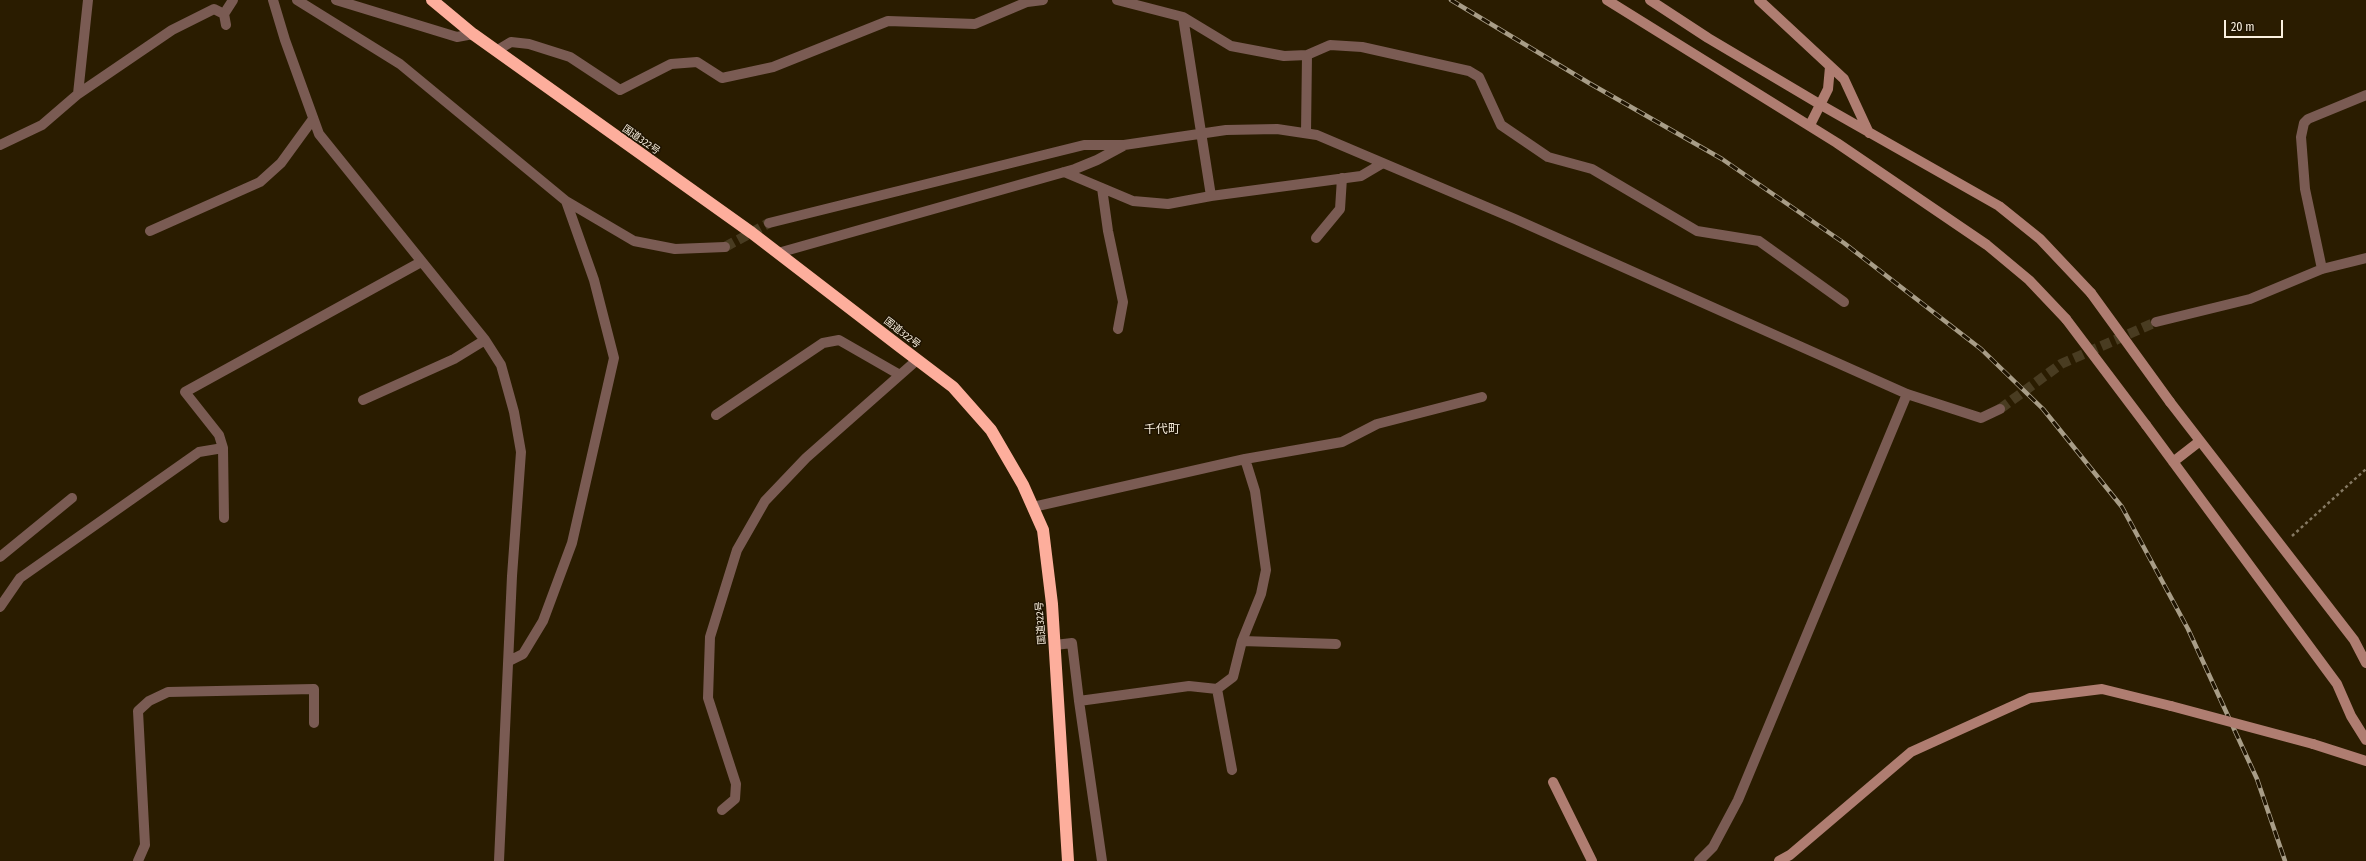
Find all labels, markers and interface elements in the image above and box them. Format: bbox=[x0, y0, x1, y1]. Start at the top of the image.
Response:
scale bar bbox=[2226, 12, 2285, 38]
text: 20 m bbox=[2231, 20, 2255, 34]
street label: 国道322号 bbox=[620, 123, 662, 157]
street label: 国道322号 bbox=[881, 315, 923, 351]
district label: 千代町 bbox=[1144, 423, 1180, 437]
street label: 国道322号 bbox=[1034, 601, 1048, 645]

